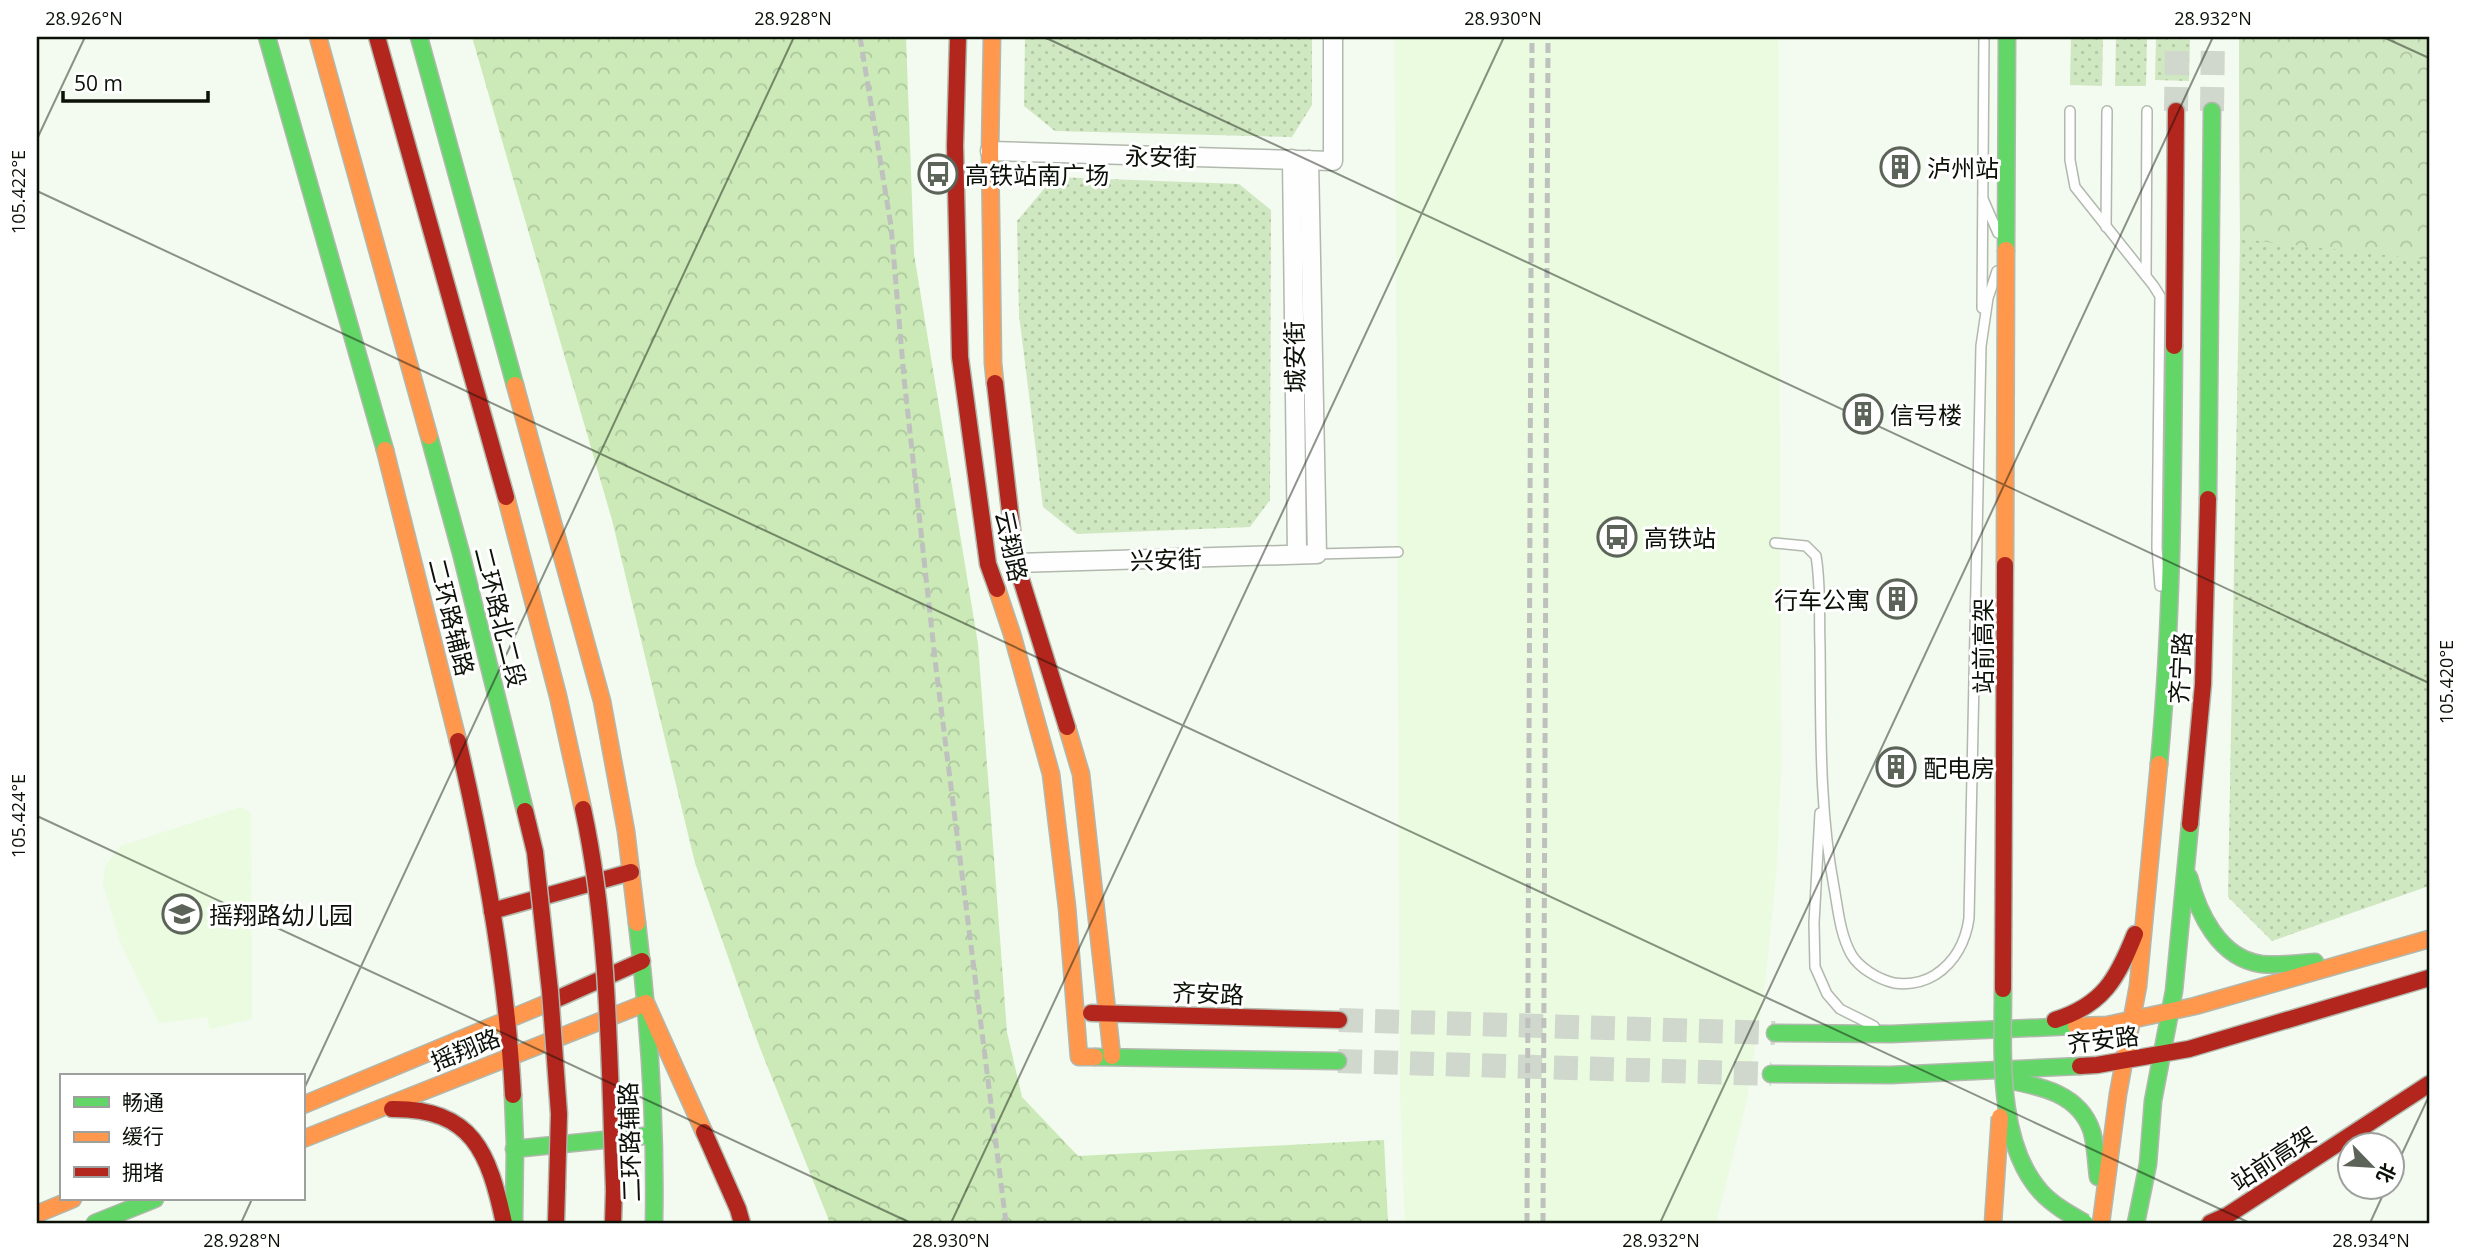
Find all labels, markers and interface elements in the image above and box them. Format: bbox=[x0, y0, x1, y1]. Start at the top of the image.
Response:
text: 28.926°N bbox=[45, 6, 123, 30]
text: 28.928°N bbox=[754, 6, 832, 30]
text: 28.930°N bbox=[1464, 6, 1542, 30]
text: 28.932°N bbox=[2174, 6, 2252, 30]
scale bar bbox=[63, 60, 208, 104]
text: 50 m bbox=[74, 69, 123, 97]
street label: 永安街 bbox=[1125, 139, 1197, 173]
building icon: 泸州站 bbox=[1879, 146, 1921, 188]
text: 105.422°E bbox=[6, 150, 30, 234]
place label: 泸州站 bbox=[1927, 151, 1999, 184]
bus stop icon: 高铁站南广场 bbox=[917, 153, 959, 195]
place label: 高铁站南广场 bbox=[965, 158, 1109, 191]
street label: 城安街 bbox=[1277, 321, 1311, 393]
building icon: 信号楼 bbox=[1842, 393, 1884, 435]
place label: 信号楼 bbox=[1890, 398, 1962, 431]
street label: 云翔路 bbox=[988, 507, 1036, 585]
bus stop icon: 高铁站 bbox=[1596, 516, 1638, 558]
place label: 高铁站 bbox=[1644, 521, 1716, 554]
street label: 兴安街 bbox=[1129, 541, 1203, 577]
street label: 二环路北二段 bbox=[468, 543, 534, 691]
street label: 二环路辅路 bbox=[421, 555, 483, 679]
building icon: 行车公寓 bbox=[1876, 578, 1918, 620]
place label: 行车公寓 bbox=[1774, 583, 1870, 616]
street label: 站前高架 bbox=[1966, 598, 1999, 694]
street label: 齐宁路 bbox=[2162, 631, 2198, 705]
text: 105.420°E bbox=[2434, 640, 2458, 724]
building icon: 配电房 bbox=[1875, 746, 1917, 788]
place label: 配电房 bbox=[1923, 751, 1995, 784]
text: 105.424°E bbox=[6, 774, 30, 858]
school or university icon: 摇翔路幼儿园 bbox=[161, 893, 203, 935]
place label: 摇翔路幼儿园 bbox=[209, 898, 353, 931]
street label: 齐安路 bbox=[1171, 975, 1245, 1011]
street label: 齐安路 bbox=[2065, 1018, 2141, 1060]
street label: 摇翔路 bbox=[425, 1020, 505, 1078]
legend bbox=[60, 1074, 304, 1200]
street label: 二环路辅路 bbox=[610, 1081, 648, 1203]
text: 畅通 bbox=[122, 1088, 164, 1116]
street label: 站前高架 bbox=[2224, 1118, 2322, 1198]
text: 缓行 bbox=[122, 1122, 164, 1150]
north arrow bbox=[2336, 1130, 2406, 1200]
text: 拥堵 bbox=[122, 1158, 164, 1186]
text: 北 bbox=[2371, 1159, 2402, 1187]
text: 28.928°N bbox=[203, 1228, 281, 1252]
text: 28.930°N bbox=[912, 1228, 990, 1252]
text: 28.932°N bbox=[1622, 1228, 1700, 1252]
text: 28.934°N bbox=[2332, 1228, 2410, 1252]

